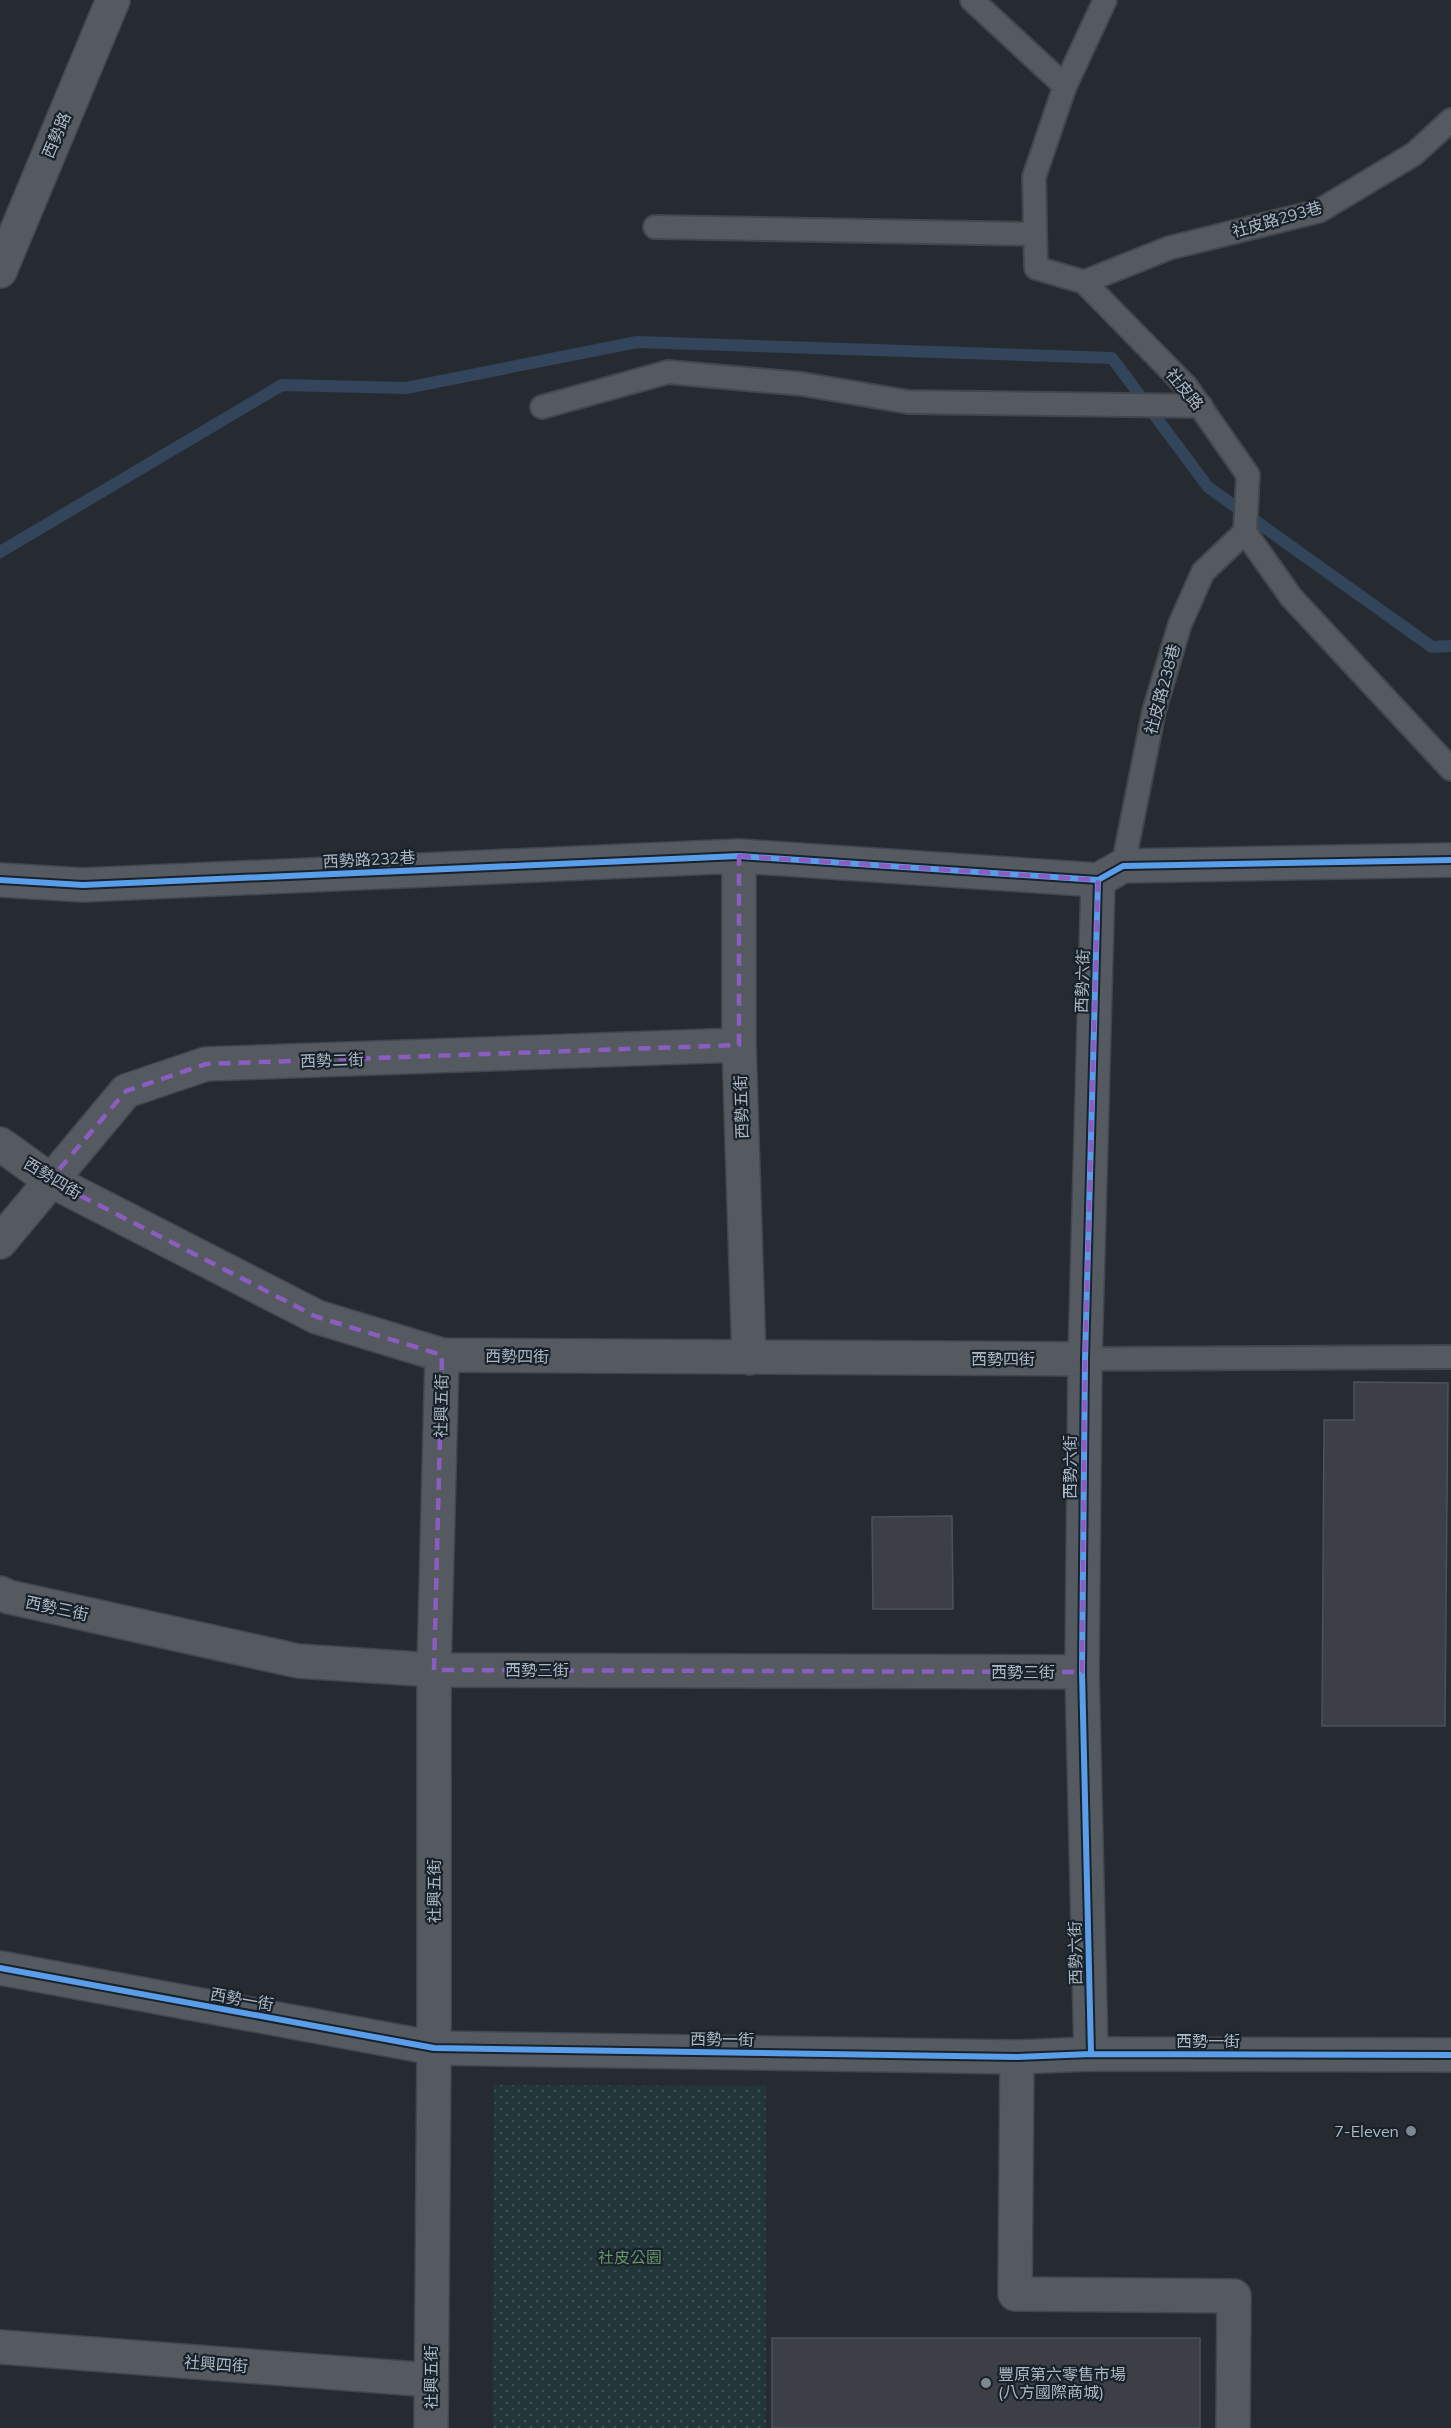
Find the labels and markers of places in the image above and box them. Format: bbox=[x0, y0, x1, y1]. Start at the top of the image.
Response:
place label: 7-Eleven bbox=[1334, 2121, 1399, 2141]
marker: 7-Eleven bbox=[1404, 2124, 1418, 2138]
place label: 豐原第六零售市場 (八方國際商城) bbox=[998, 2364, 1126, 2402]
marker: 豐原第六零售市場 (八方國際商城) bbox=[979, 2376, 993, 2390]

